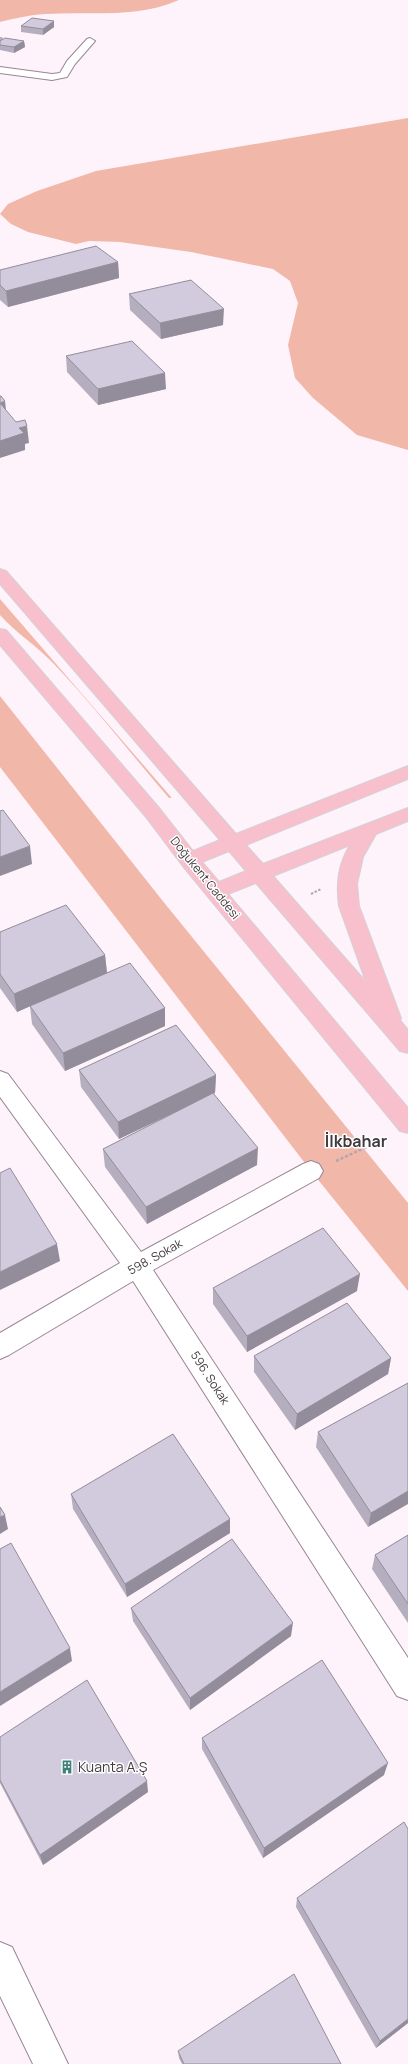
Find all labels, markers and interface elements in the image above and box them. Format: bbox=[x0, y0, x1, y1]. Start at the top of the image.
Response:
street label: Doğukent Caddesi bbox=[167, 833, 244, 923]
district label: İlkbahar bbox=[325, 1130, 387, 1152]
street label: 598. Sokak bbox=[124, 1234, 186, 1279]
street label: 596. Sokak bbox=[187, 1348, 235, 1409]
place label: Kuanta A.Ş bbox=[78, 1757, 148, 1776]
building icon: Kuanta A.Ş bbox=[59, 1759, 75, 1775]

